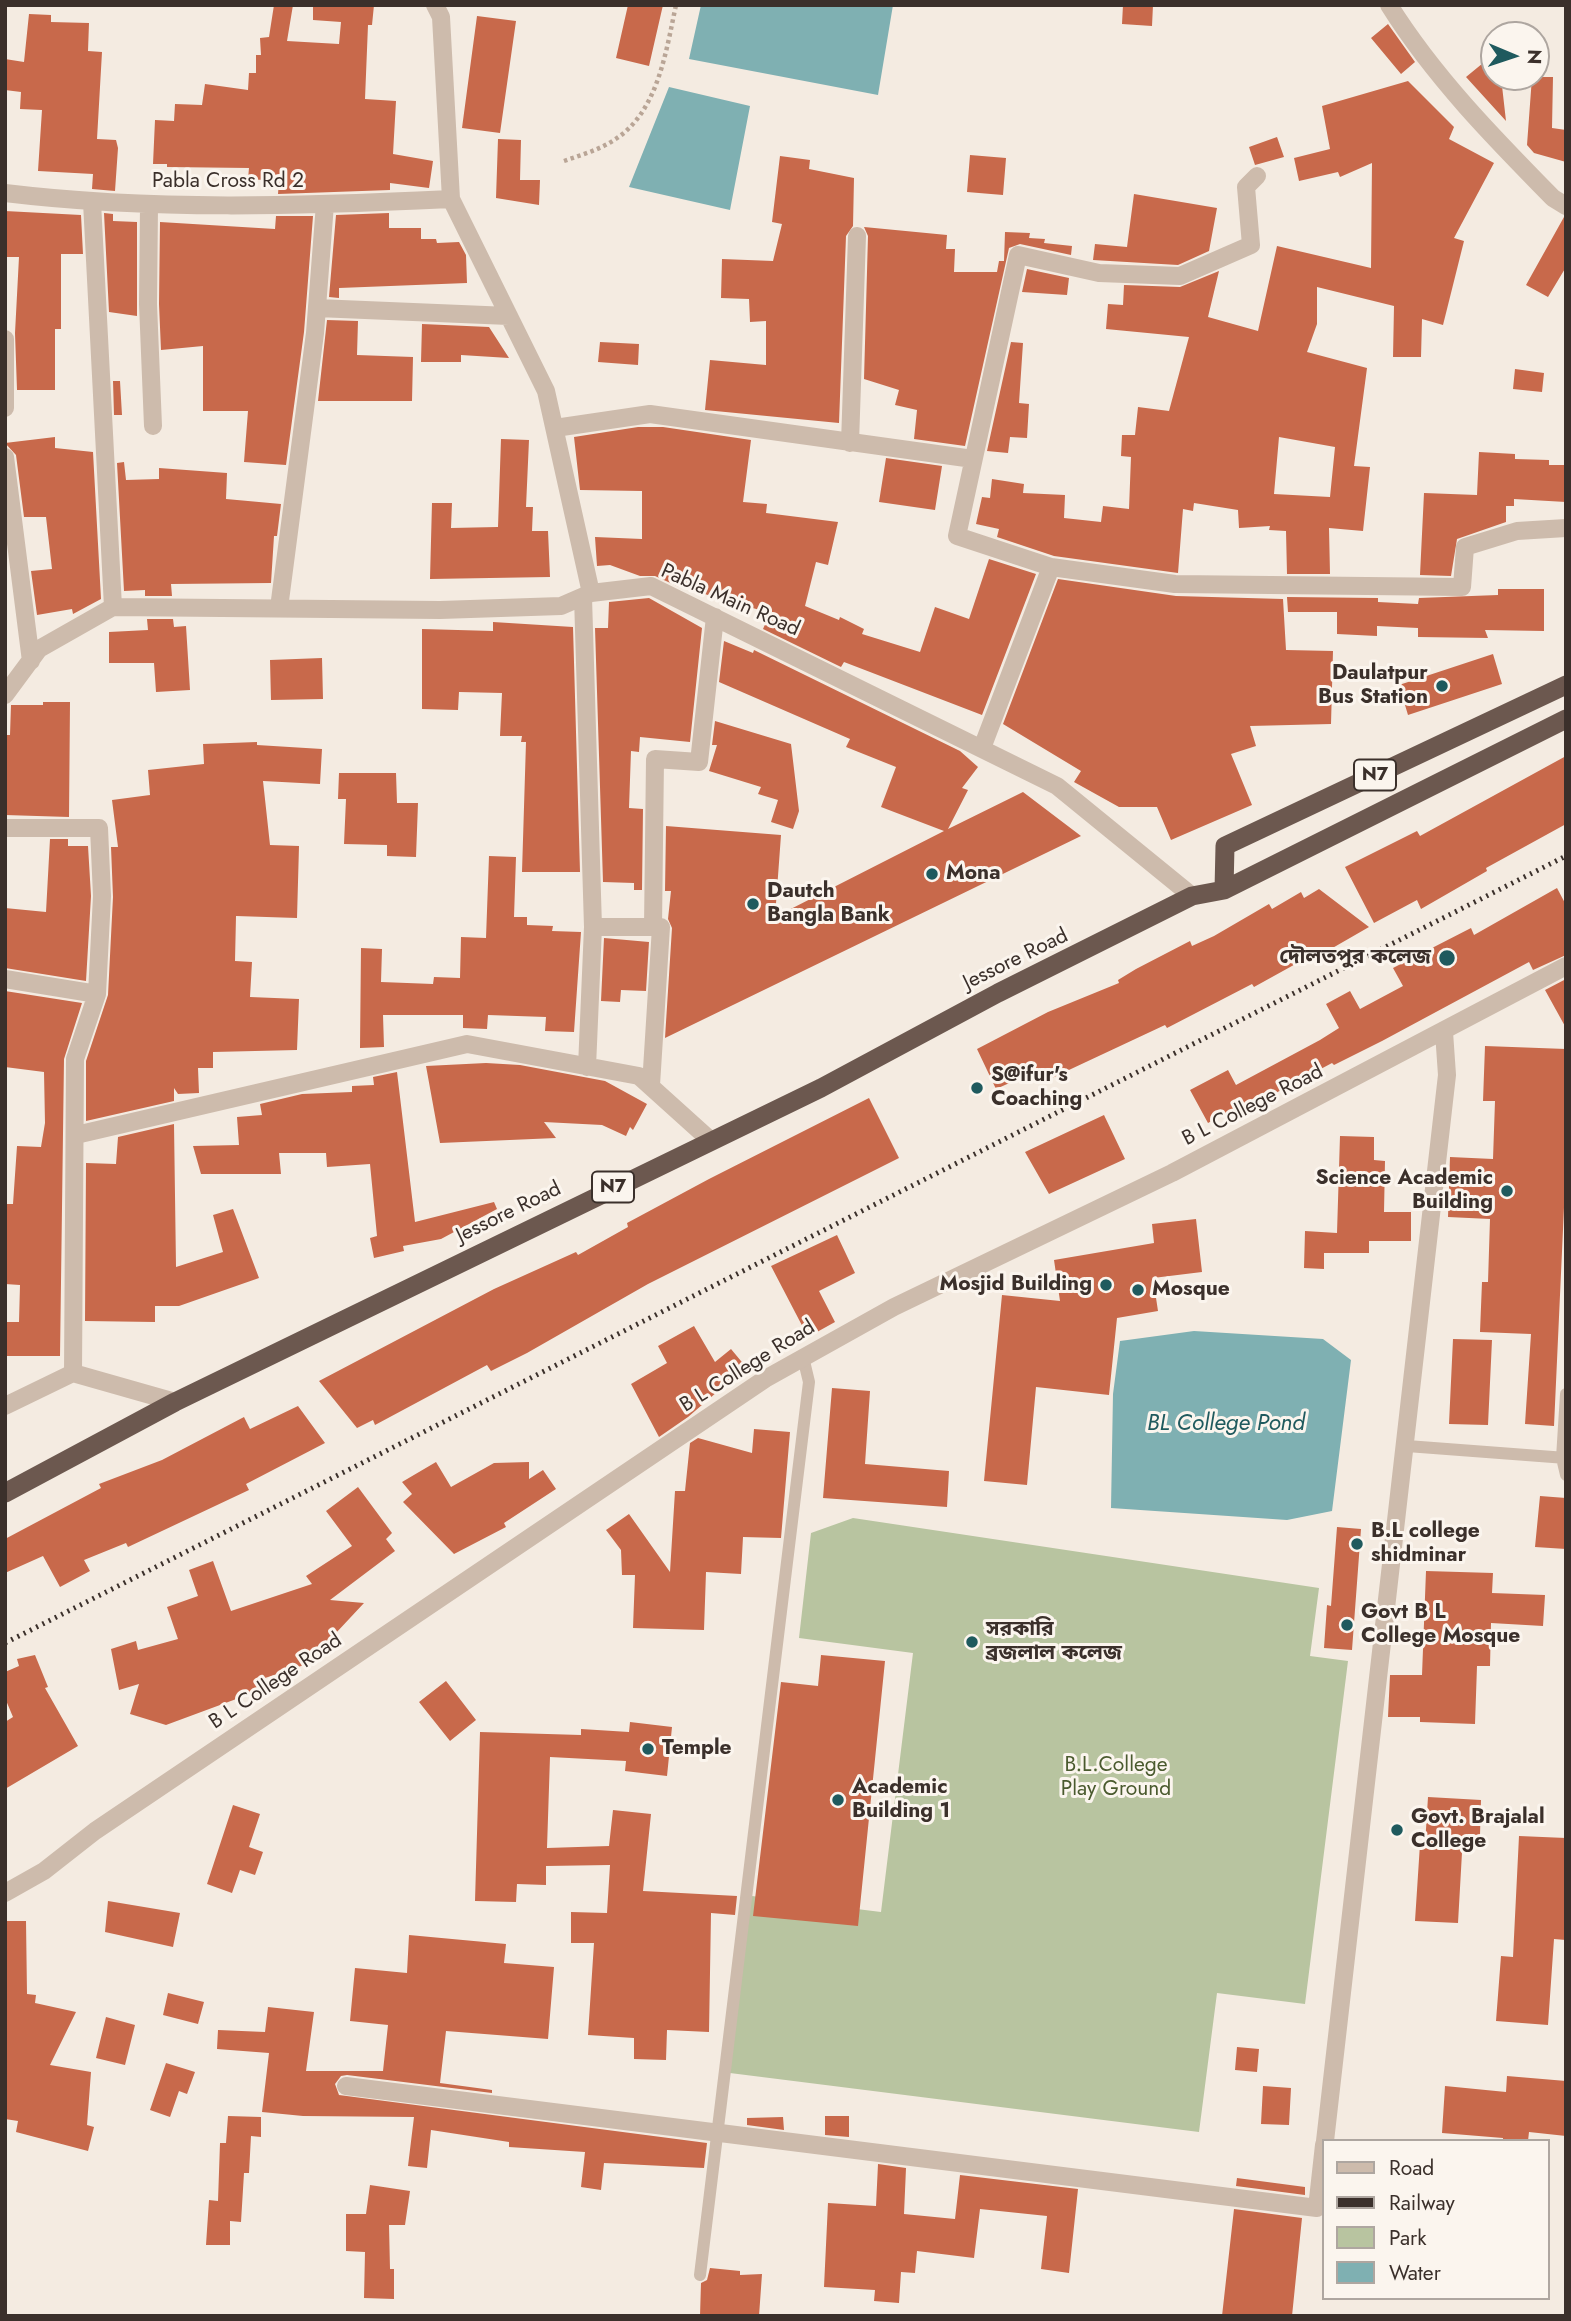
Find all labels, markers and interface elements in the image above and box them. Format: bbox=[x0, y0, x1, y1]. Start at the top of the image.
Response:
north arrow bbox=[1480, 21, 1550, 91]
text: N bbox=[1521, 49, 1548, 65]
street label: Pabla Cross Rd 2 bbox=[152, 169, 304, 195]
street label: Pabla Main Road bbox=[657, 559, 803, 643]
place label: Daulatpur Bus Station bbox=[1318, 661, 1428, 711]
marker: Daulatpur Bus Station bbox=[1434, 678, 1450, 694]
road number: N7 bbox=[1354, 760, 1396, 790]
place label: Mona bbox=[946, 861, 1000, 887]
marker: Mona bbox=[924, 866, 940, 882]
place label: Dautch Bangla Bank bbox=[767, 879, 890, 929]
marker: Dautch Bangla Bank bbox=[745, 896, 761, 912]
street label: Jessore Road bbox=[959, 924, 1073, 996]
place label: দৌলতপুর কলেজ bbox=[1279, 945, 1431, 971]
marker: দৌলতপুর কলেজ bbox=[1437, 948, 1457, 968]
street label: B L College Road bbox=[1178, 1060, 1328, 1152]
place label: S@ifur's Coaching bbox=[991, 1063, 1082, 1113]
marker: S@ifur's Coaching bbox=[969, 1080, 985, 1096]
place label: Science Academic Building bbox=[1315, 1166, 1493, 1216]
road number: N7 bbox=[592, 1172, 634, 1203]
street label: Jessore Road bbox=[452, 1177, 566, 1249]
marker: Science Academic Building bbox=[1499, 1183, 1515, 1199]
place label: Mosjid Building bbox=[939, 1272, 1092, 1298]
marker: Mosjid Building bbox=[1098, 1277, 1114, 1293]
place label: Mosque bbox=[1152, 1277, 1230, 1303]
marker: Mosque bbox=[1130, 1282, 1146, 1298]
street label: B L College Road bbox=[676, 1315, 820, 1419]
water label: BL College Pond bbox=[1147, 1410, 1305, 1438]
place label: B.L college shidminar bbox=[1371, 1519, 1480, 1569]
marker: B.L college shidminar bbox=[1349, 1536, 1365, 1552]
place label: Govt B L College Mosque bbox=[1361, 1600, 1520, 1650]
place label: সরকারি ব্রজলাল কলেজ bbox=[986, 1617, 1122, 1667]
marker: Govt B L College Mosque bbox=[1339, 1617, 1355, 1633]
street label: B L College Road bbox=[205, 1628, 347, 1736]
marker: সরকারি ব্রজলাল কলেজ bbox=[964, 1634, 980, 1650]
place label: Temple bbox=[662, 1736, 732, 1762]
marker: Temple bbox=[640, 1741, 656, 1757]
park label: B.L.College Play Ground bbox=[1061, 1753, 1171, 1803]
place label: Academic Building 1 bbox=[852, 1775, 950, 1825]
marker: Academic Building 1 bbox=[830, 1792, 846, 1808]
place label: Govt. Brajalal College bbox=[1411, 1805, 1545, 1855]
marker: Govt. Brajalal College bbox=[1389, 1822, 1405, 1838]
legend bbox=[1322, 2139, 1550, 2300]
text: Road bbox=[1389, 2153, 1434, 2183]
text: Railway bbox=[1389, 2188, 1455, 2218]
text: Park bbox=[1389, 2223, 1426, 2253]
text: Water bbox=[1389, 2258, 1441, 2288]

